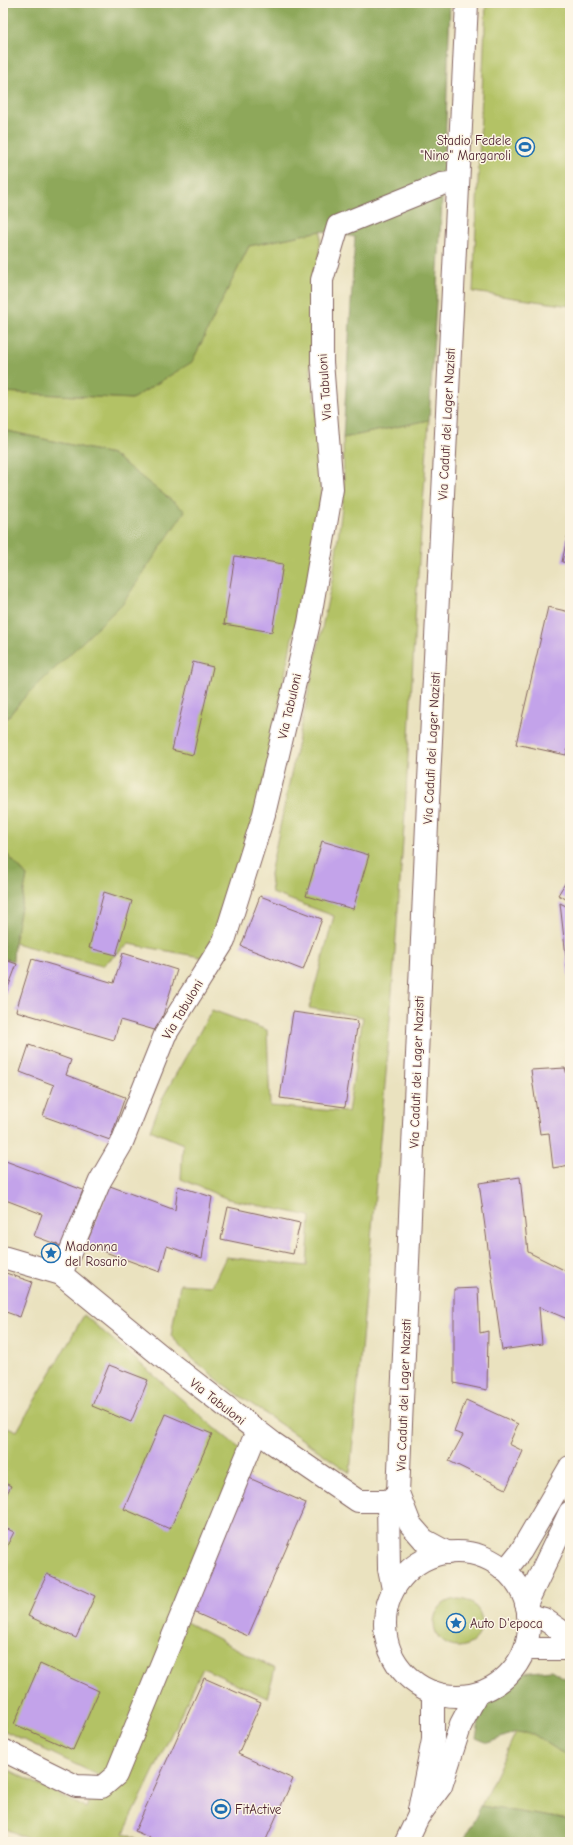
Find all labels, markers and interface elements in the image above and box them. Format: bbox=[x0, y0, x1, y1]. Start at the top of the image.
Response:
place label: Stadio Fedele "Nino" Margaroli bbox=[420, 133, 511, 163]
sports icon: Stadio Fedele "Nino" Margaroli bbox=[514, 136, 536, 158]
street label: Via Caduti dei Lager Nazisti bbox=[435, 347, 458, 501]
street label: Via Tabuloni bbox=[315, 353, 334, 421]
street label: Via Caduti dei Lager Nazisti bbox=[420, 671, 443, 825]
street label: Via Tabuloni bbox=[275, 672, 304, 740]
street label: Via Tabuloni bbox=[159, 977, 206, 1042]
street label: Via Caduti dei Lager Nazisti bbox=[406, 995, 427, 1149]
place label: Madonna del Rosario bbox=[65, 1239, 127, 1269]
place icon: Madonna del Rosario bbox=[40, 1242, 62, 1264]
street label: Via Caduti dei Lager Nazisti bbox=[393, 1318, 414, 1472]
street label: Via Tabuloni bbox=[187, 1375, 249, 1428]
place icon: Auto D'epoca bbox=[445, 1612, 467, 1634]
place label: Auto D'epoca bbox=[470, 1616, 543, 1631]
sports icon: FitActive bbox=[210, 1798, 232, 1820]
place label: FitActive bbox=[235, 1802, 282, 1817]

